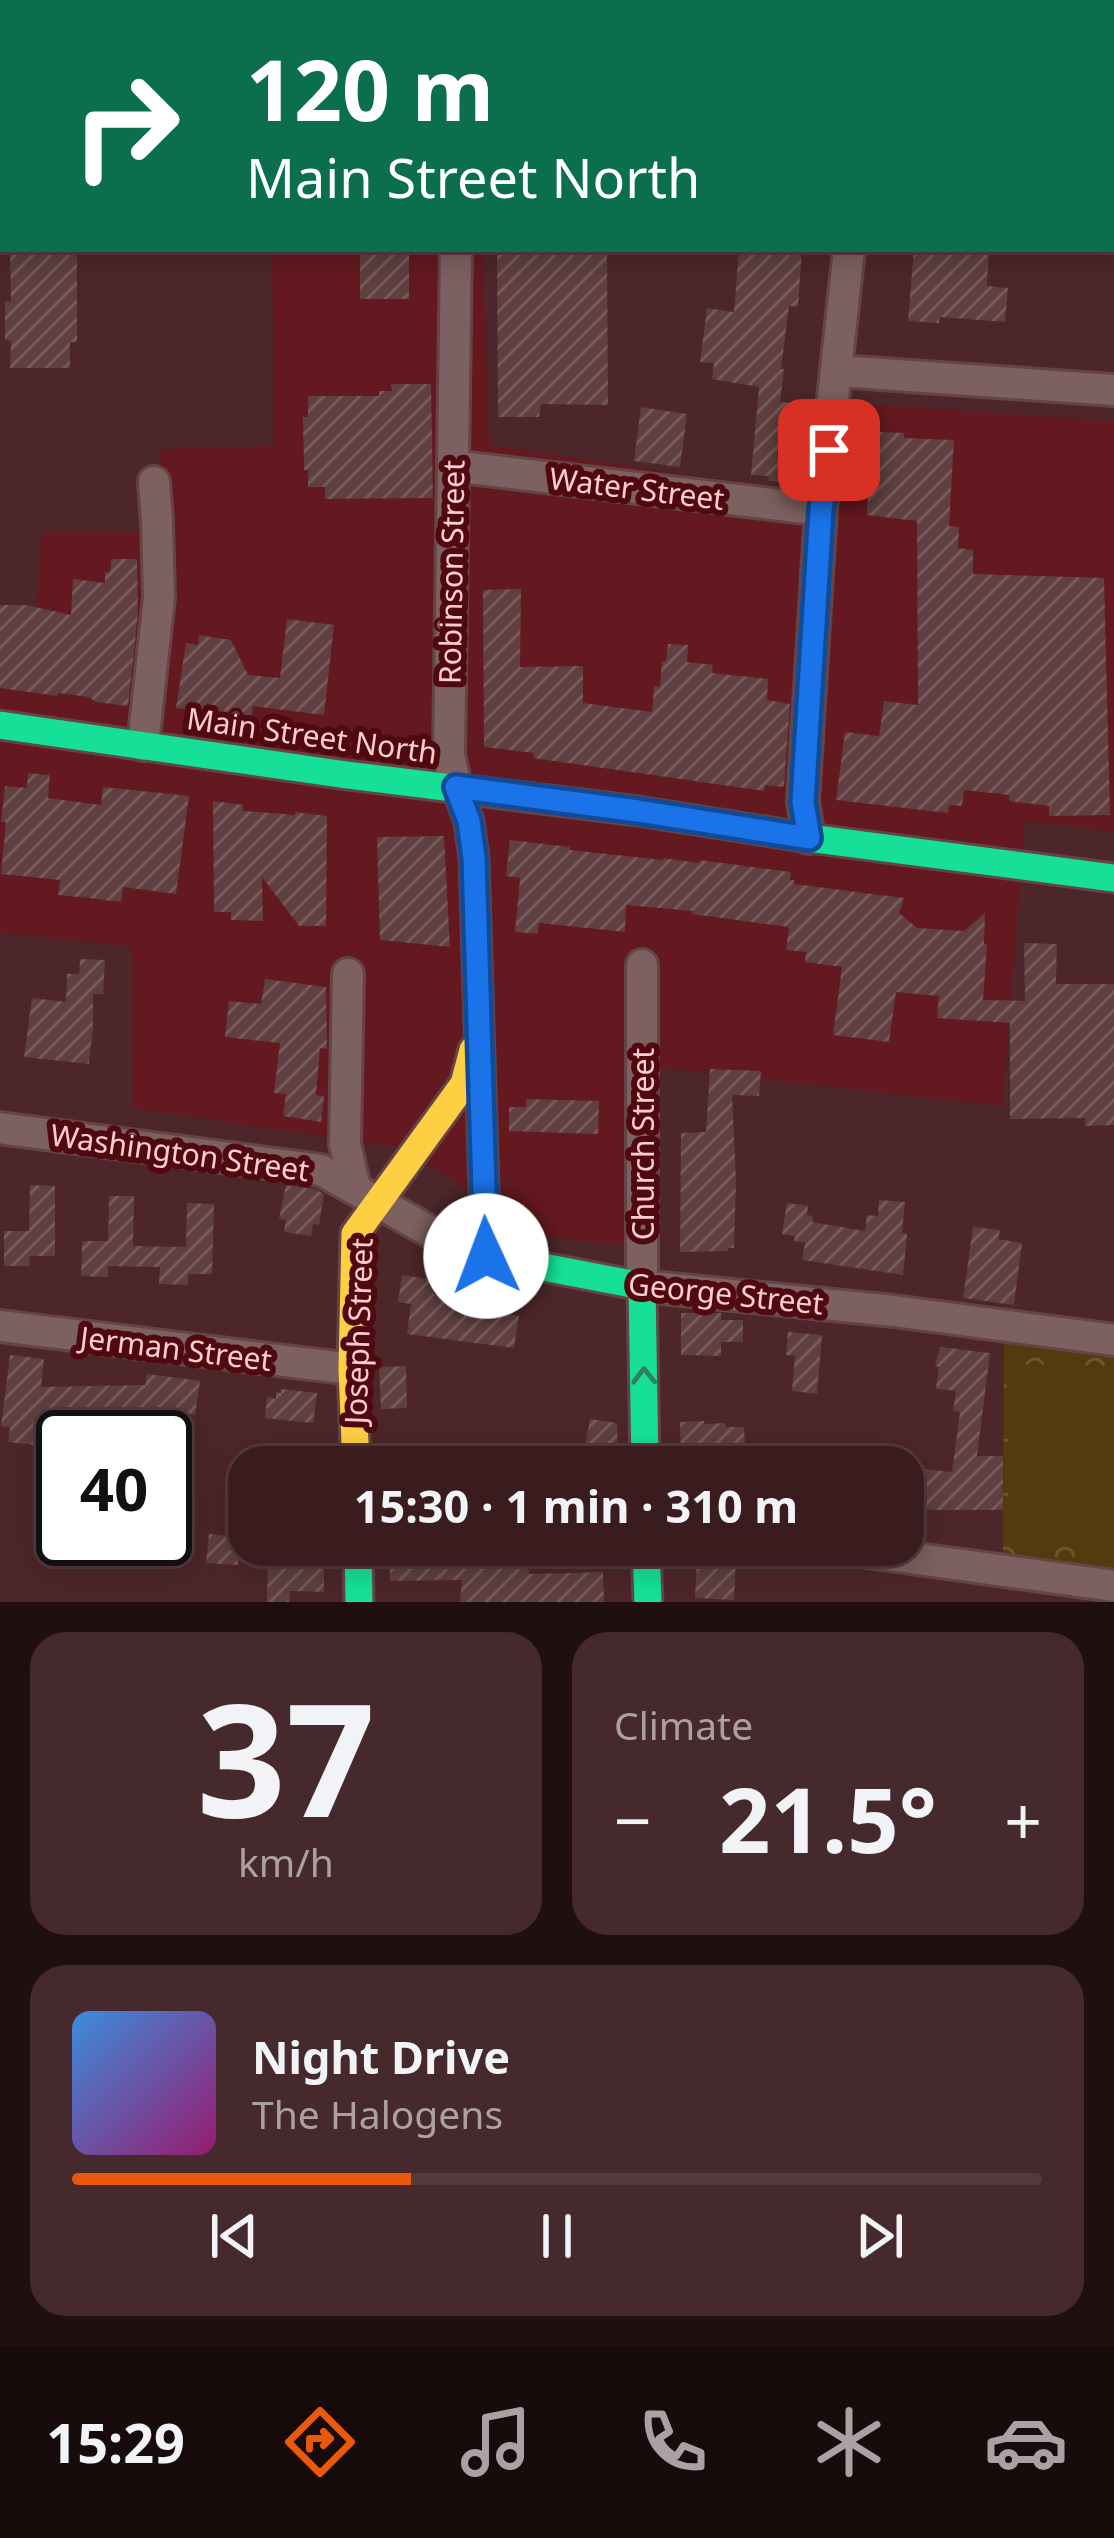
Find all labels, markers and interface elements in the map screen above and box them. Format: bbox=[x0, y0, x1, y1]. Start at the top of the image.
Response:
text: 120 m bbox=[246, 31, 494, 146]
icon: right bbox=[48, 48, 204, 204]
text: Main Street North bbox=[246, 140, 700, 214]
pin bbox=[778, 399, 880, 501]
icon: arrive bbox=[796, 417, 862, 483]
street label: Water Street bbox=[547, 457, 727, 519]
street label: Robinson Street bbox=[429, 459, 473, 684]
street label: Main Street North bbox=[184, 697, 440, 773]
street label: Church Street bbox=[622, 1048, 663, 1240]
street label: Washington Street bbox=[48, 1114, 312, 1190]
position arrow bbox=[423, 1193, 549, 1319]
street label: Joseph Street bbox=[334, 1237, 382, 1428]
street label: George Street bbox=[626, 1262, 826, 1324]
street label: Jerman Street bbox=[75, 1316, 274, 1380]
one-way arrow bbox=[631, 1366, 657, 1385]
speed limit sign: 40 bbox=[36, 1410, 192, 1566]
text: 15:30 · 1 min · 310 m bbox=[354, 1475, 798, 1536]
text: 37 bbox=[197, 1650, 375, 1863]
text: Climate bbox=[614, 1698, 753, 1751]
text: 21.5° bbox=[719, 1757, 937, 1879]
text: − bbox=[614, 1774, 652, 1864]
text: + bbox=[1004, 1774, 1042, 1864]
text: km/h bbox=[238, 1835, 334, 1888]
text: Night Drive bbox=[252, 2026, 510, 2087]
text: The Halogens bbox=[252, 2087, 503, 2140]
icon: previous bbox=[201, 2203, 267, 2269]
icon: pause bbox=[524, 2203, 590, 2269]
icon: next bbox=[847, 2203, 913, 2269]
icon: directions bbox=[278, 2400, 362, 2484]
icon: music bbox=[454, 2400, 538, 2484]
icon: phone bbox=[631, 2400, 715, 2484]
icon: climate bbox=[807, 2400, 891, 2484]
icon: car bbox=[984, 2400, 1068, 2484]
text: 15:29 bbox=[46, 2405, 185, 2479]

